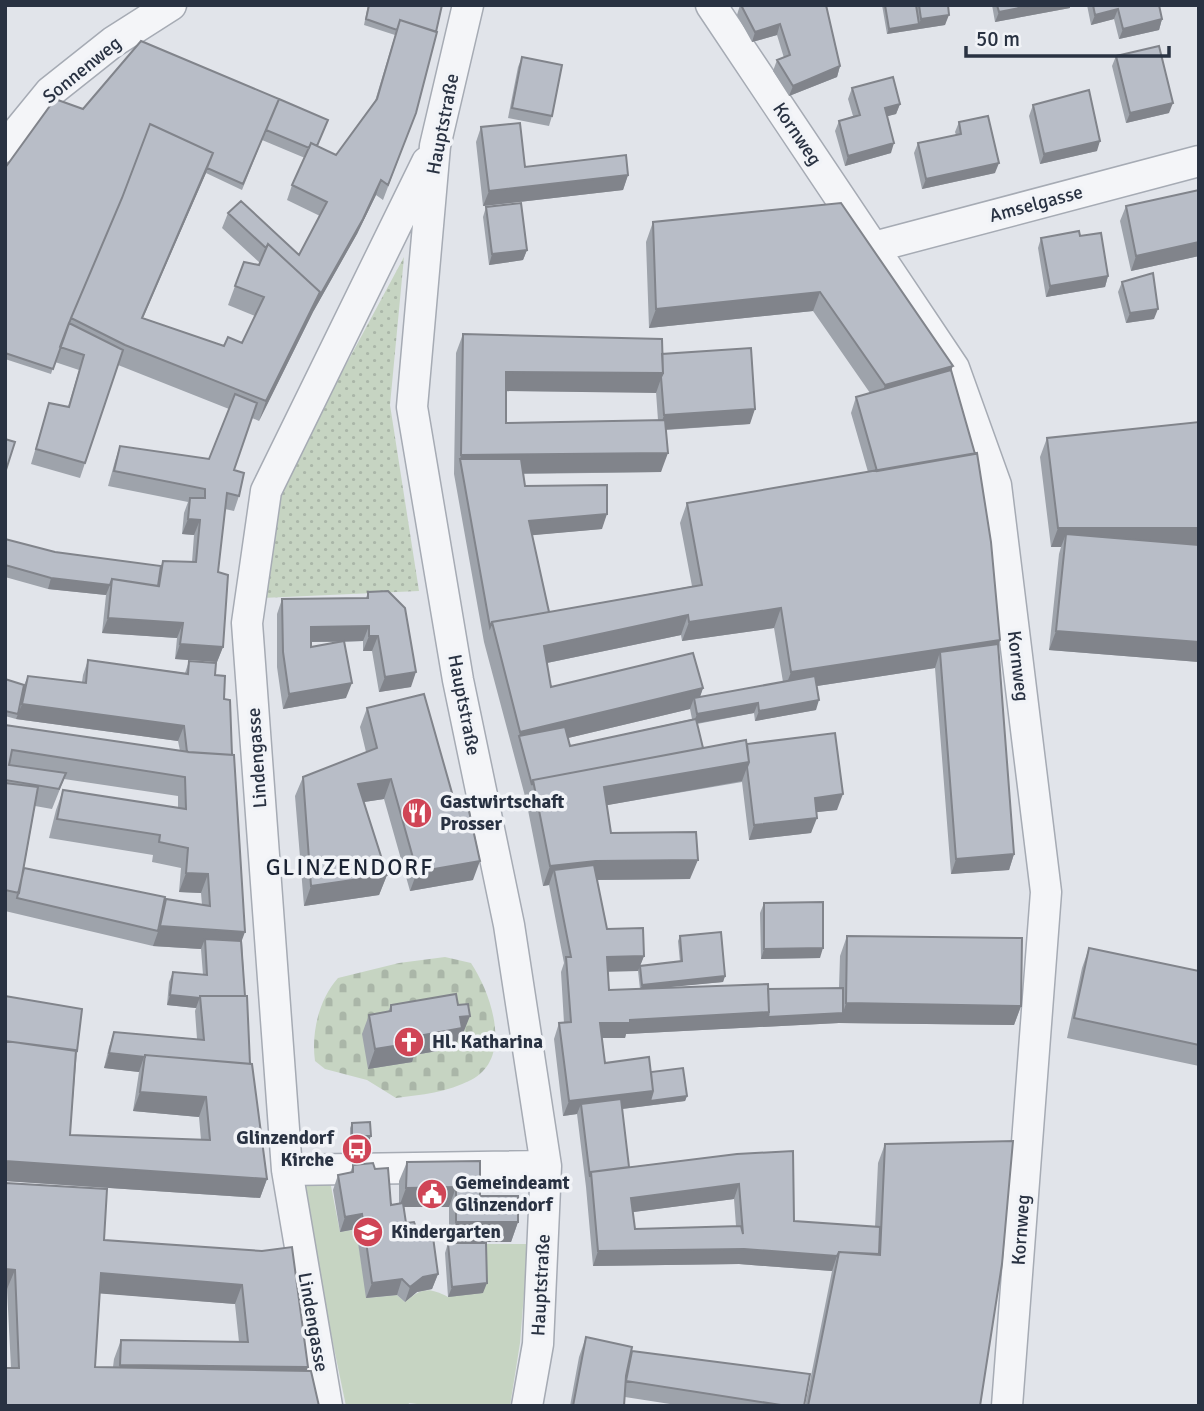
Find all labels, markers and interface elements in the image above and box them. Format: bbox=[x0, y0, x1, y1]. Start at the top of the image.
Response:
scale bar bbox=[966, 14, 1169, 58]
text: 50 m bbox=[976, 26, 1020, 52]
street label: Sonnenweg bbox=[38, 31, 126, 109]
street label: Hauptstraße bbox=[421, 71, 465, 177]
street label: Kornweg bbox=[767, 98, 827, 170]
street label: Amselgasse bbox=[987, 180, 1085, 228]
street label: Kornweg bbox=[1002, 629, 1034, 703]
street label: Hauptstraße bbox=[442, 652, 486, 758]
street label: Lindengasse bbox=[242, 707, 272, 809]
place label: Gastwirtschaft Prosser bbox=[440, 790, 564, 836]
restaurant icon: Gastwirtschaft Prosser bbox=[400, 796, 434, 830]
district label: GLINZENDORF bbox=[266, 853, 434, 882]
church icon: Hl. Katharina bbox=[392, 1025, 426, 1059]
place label: Hl. Katharina bbox=[432, 1030, 543, 1054]
place label: Glinzendorf Kirche bbox=[236, 1126, 335, 1172]
bus stop icon: Glinzendorf Kirche bbox=[340, 1132, 374, 1166]
place label: Gemeindeamt Glinzendorf bbox=[455, 1171, 570, 1217]
public building icon: Gemeindeamt Glinzendorf bbox=[415, 1177, 449, 1211]
street label: Kornweg bbox=[1007, 1194, 1035, 1266]
school or university icon: Kindergarten bbox=[351, 1215, 385, 1249]
place label: Kindergarten bbox=[391, 1220, 501, 1244]
street label: Hauptstraße bbox=[526, 1233, 556, 1337]
street label: Lindengasse bbox=[292, 1270, 334, 1374]

